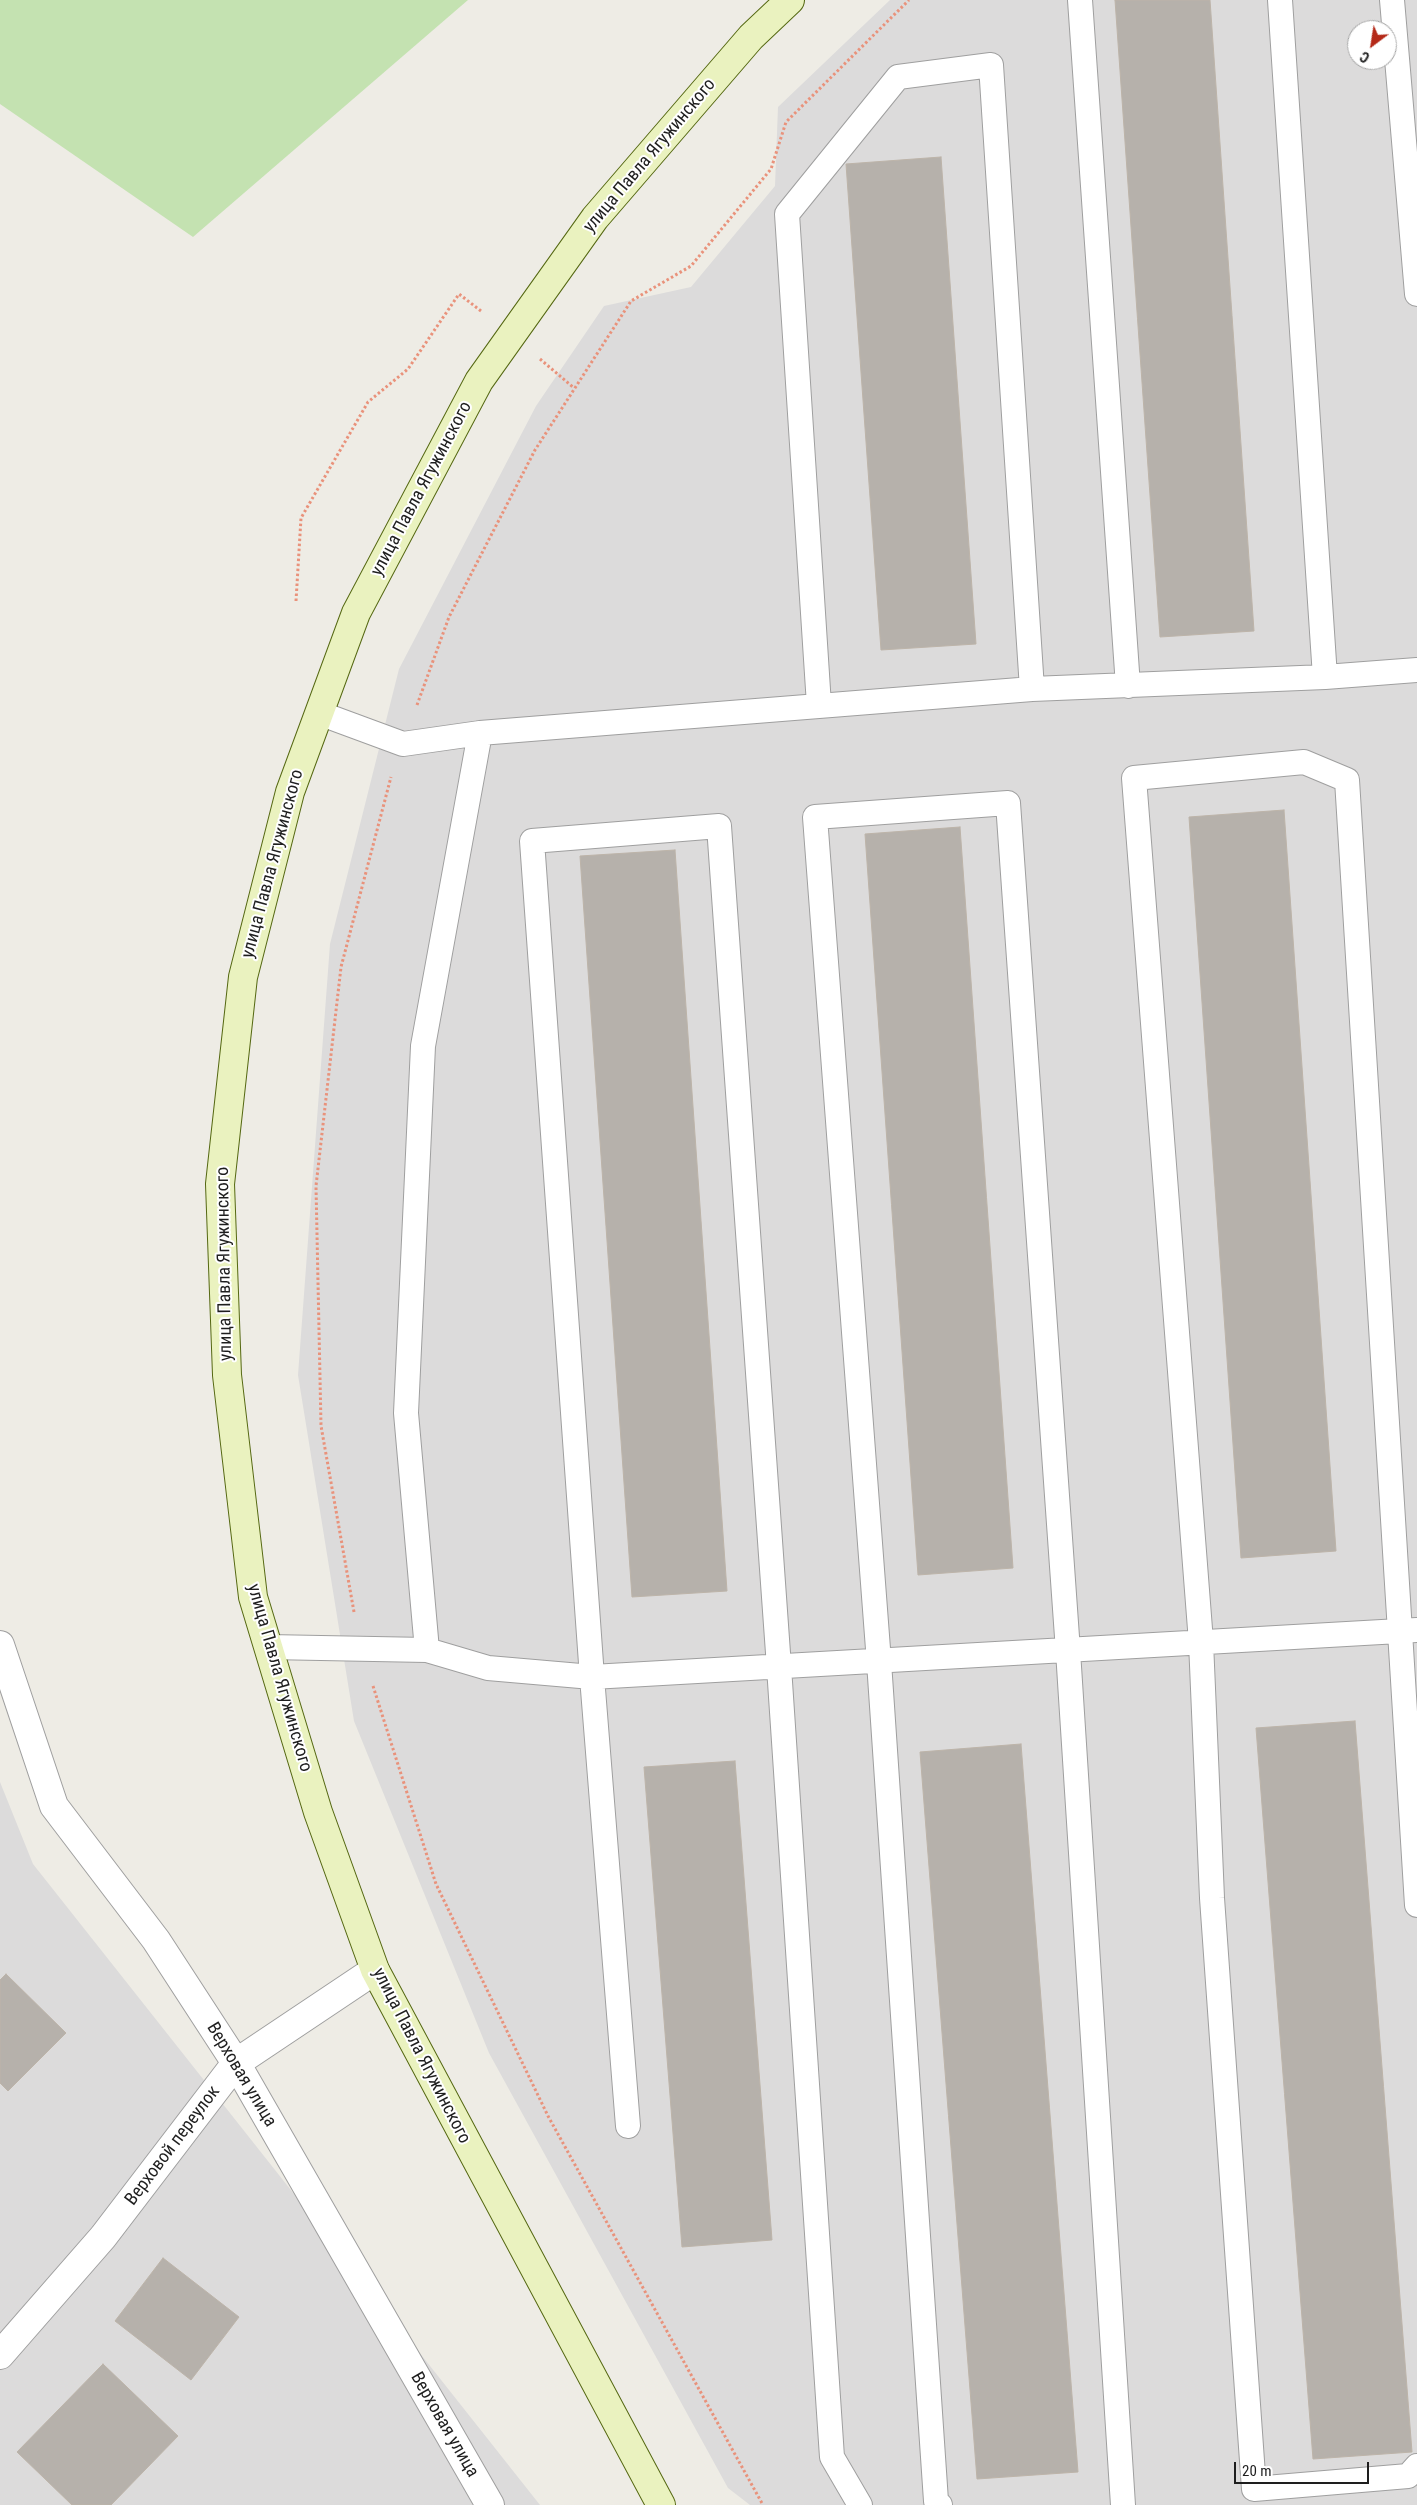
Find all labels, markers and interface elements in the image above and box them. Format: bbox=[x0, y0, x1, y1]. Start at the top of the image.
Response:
north arrow bbox=[1347, 20, 1397, 70]
text: С bbox=[1357, 48, 1372, 66]
street label: улица Павла Ягужинского bbox=[579, 75, 721, 237]
street label: улица Павла Ягужинского bbox=[367, 398, 477, 580]
street label: улица Павла Ягужинского bbox=[237, 767, 309, 961]
street label: улица Павла Ягужинского bbox=[213, 1167, 237, 1361]
street label: улица Павла Ягужинского bbox=[242, 1582, 316, 1774]
street label: улица Павла Ягужинского bbox=[367, 1964, 475, 2148]
street label: Верховая улица bbox=[201, 2019, 281, 2131]
street label: Верховой переулок bbox=[121, 2082, 225, 2210]
street label: Верховая улица bbox=[405, 2369, 483, 2481]
scale bar bbox=[1237, 2452, 1372, 2484]
text: 20 m bbox=[1242, 2462, 1272, 2480]

